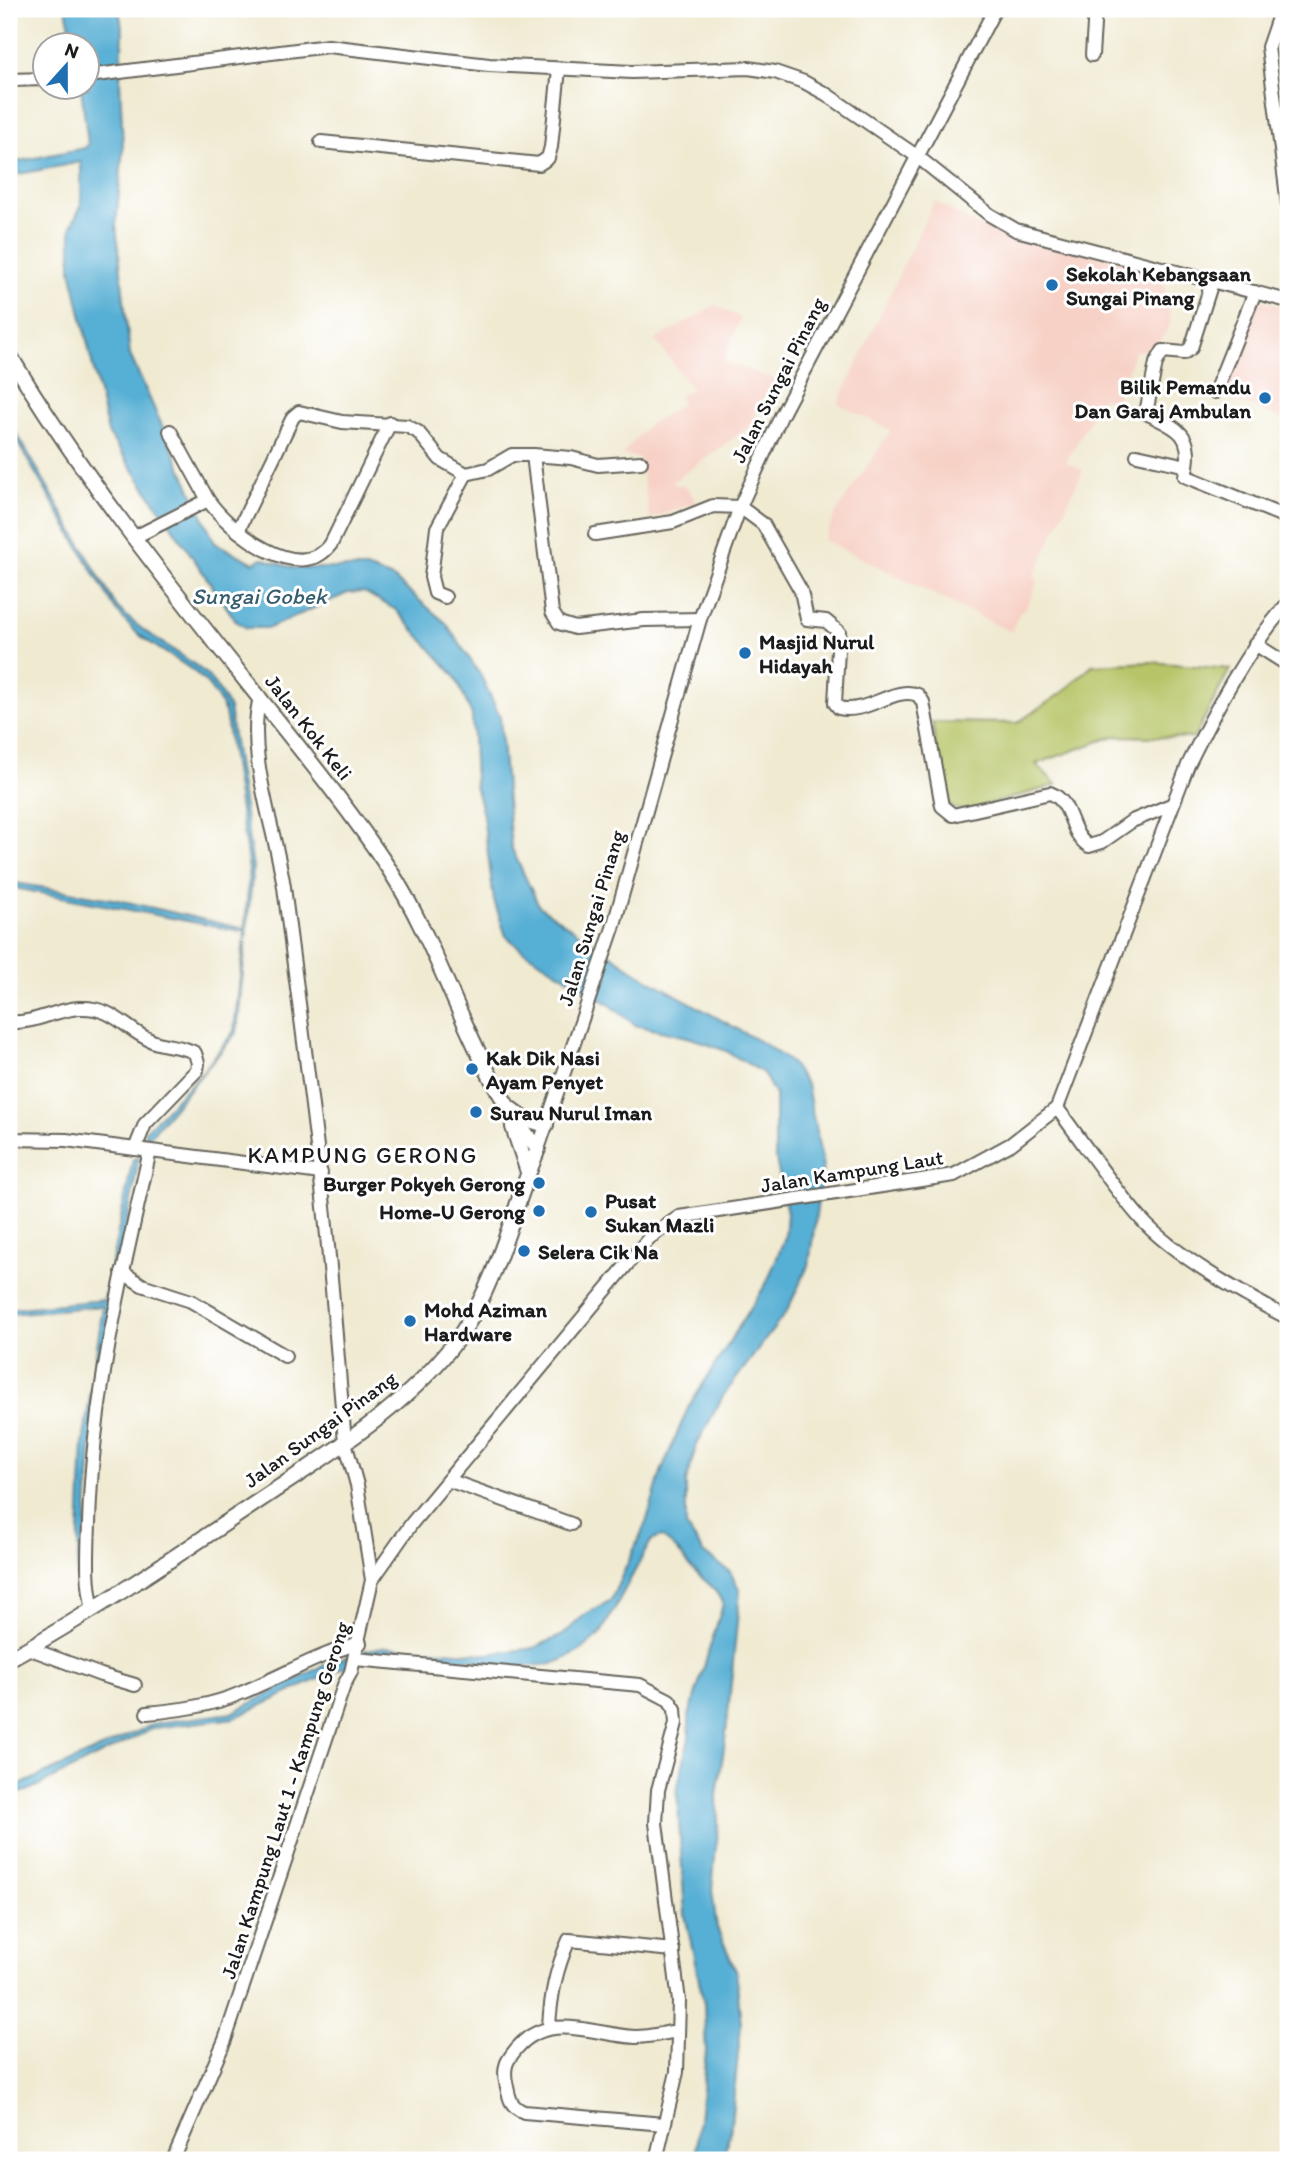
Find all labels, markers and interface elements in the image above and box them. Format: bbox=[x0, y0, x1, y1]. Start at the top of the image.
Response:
north arrow bbox=[32, 32, 102, 102]
text: N bbox=[62, 38, 82, 64]
place label: Sekolah Kebangsaan Sungai Pinang bbox=[1066, 261, 1252, 311]
marker: Sekolah Kebangsaan Sungai Pinang bbox=[1044, 277, 1060, 293]
street label: Jalan Sungai Pinang bbox=[725, 293, 831, 467]
place label: Bilik Pemandu Dan Garaj Ambulan bbox=[1074, 374, 1252, 424]
marker: Bilik Pemandu Dan Garaj Ambulan bbox=[1257, 390, 1273, 406]
water label: Sungai Gobek bbox=[191, 582, 328, 610]
place label: Masjid Nurul Hidayah bbox=[759, 629, 875, 679]
marker: Masjid Nurul Hidayah bbox=[737, 645, 753, 661]
street label: Jalan Kok Keli bbox=[260, 669, 358, 785]
street label: Jalan Sungai Pinang bbox=[552, 827, 630, 1009]
place label: Kak Dik Nasi Ayam Penyet bbox=[485, 1045, 603, 1095]
marker: Kak Dik Nasi Ayam Penyet bbox=[464, 1061, 480, 1077]
place label: Surau Nurul Iman bbox=[490, 1100, 653, 1125]
marker: Surau Nurul Iman bbox=[468, 1104, 484, 1120]
district label: KAMPUNG GERONG bbox=[248, 1141, 478, 1169]
street label: Jalan Kampung Laut bbox=[759, 1144, 945, 1198]
place label: Burger Pokyeh Gerong bbox=[323, 1171, 526, 1197]
marker: Burger Pokyeh Gerong bbox=[531, 1175, 547, 1191]
place label: Pusat Sukan Mazli bbox=[605, 1188, 714, 1237]
place label: Home-U Gerong bbox=[379, 1199, 526, 1225]
marker: Home-U Gerong bbox=[531, 1203, 547, 1219]
marker: Pusat Sukan Mazli bbox=[583, 1204, 599, 1220]
place label: Selera Cik Na bbox=[538, 1239, 659, 1264]
marker: Selera Cik Na bbox=[516, 1243, 532, 1259]
place label: Mohd Aziman Hardware bbox=[424, 1297, 548, 1346]
marker: Mohd Aziman Hardware bbox=[402, 1313, 418, 1329]
street label: Jalan Sungai Pinang bbox=[239, 1365, 401, 1493]
street label: Jalan Kampung Laut 1 - Kampung Gerong bbox=[215, 1618, 355, 1982]

